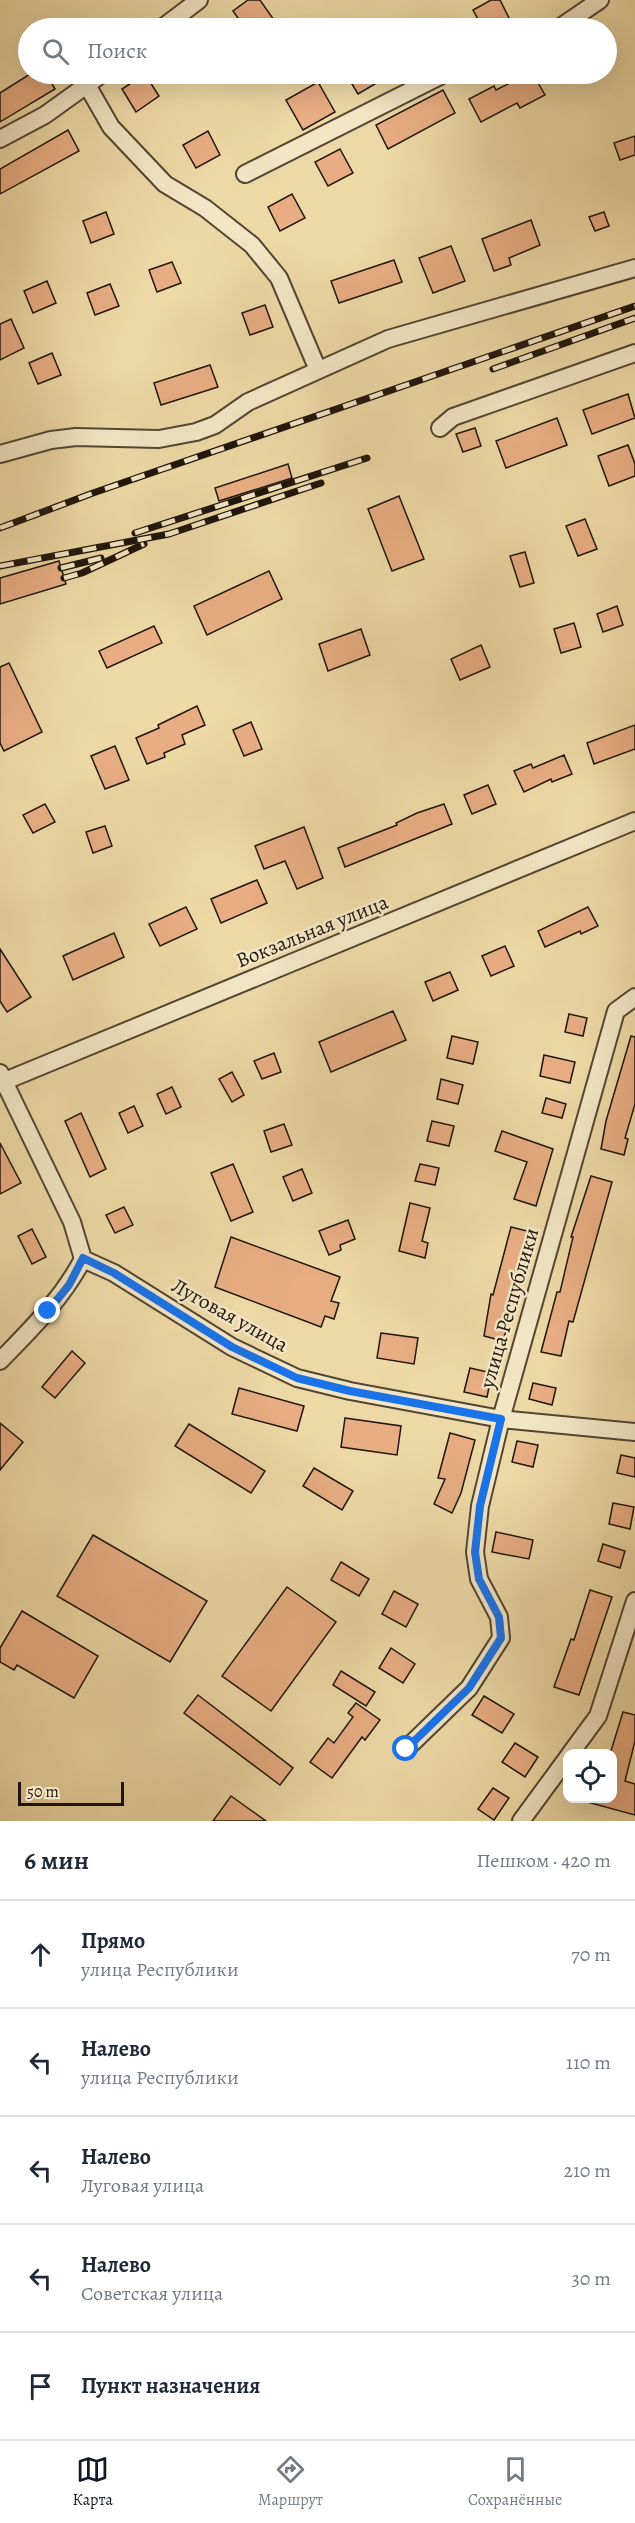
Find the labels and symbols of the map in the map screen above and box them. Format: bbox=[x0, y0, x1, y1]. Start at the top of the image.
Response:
street label: Вокзальная улица bbox=[232, 888, 393, 974]
street label: улица Республики bbox=[472, 1225, 545, 1392]
street label: Луговая улица bbox=[167, 1271, 294, 1359]
route end bbox=[34, 1297, 60, 1323]
route start bbox=[392, 1735, 418, 1761]
scale bar bbox=[18, 1779, 124, 1806]

